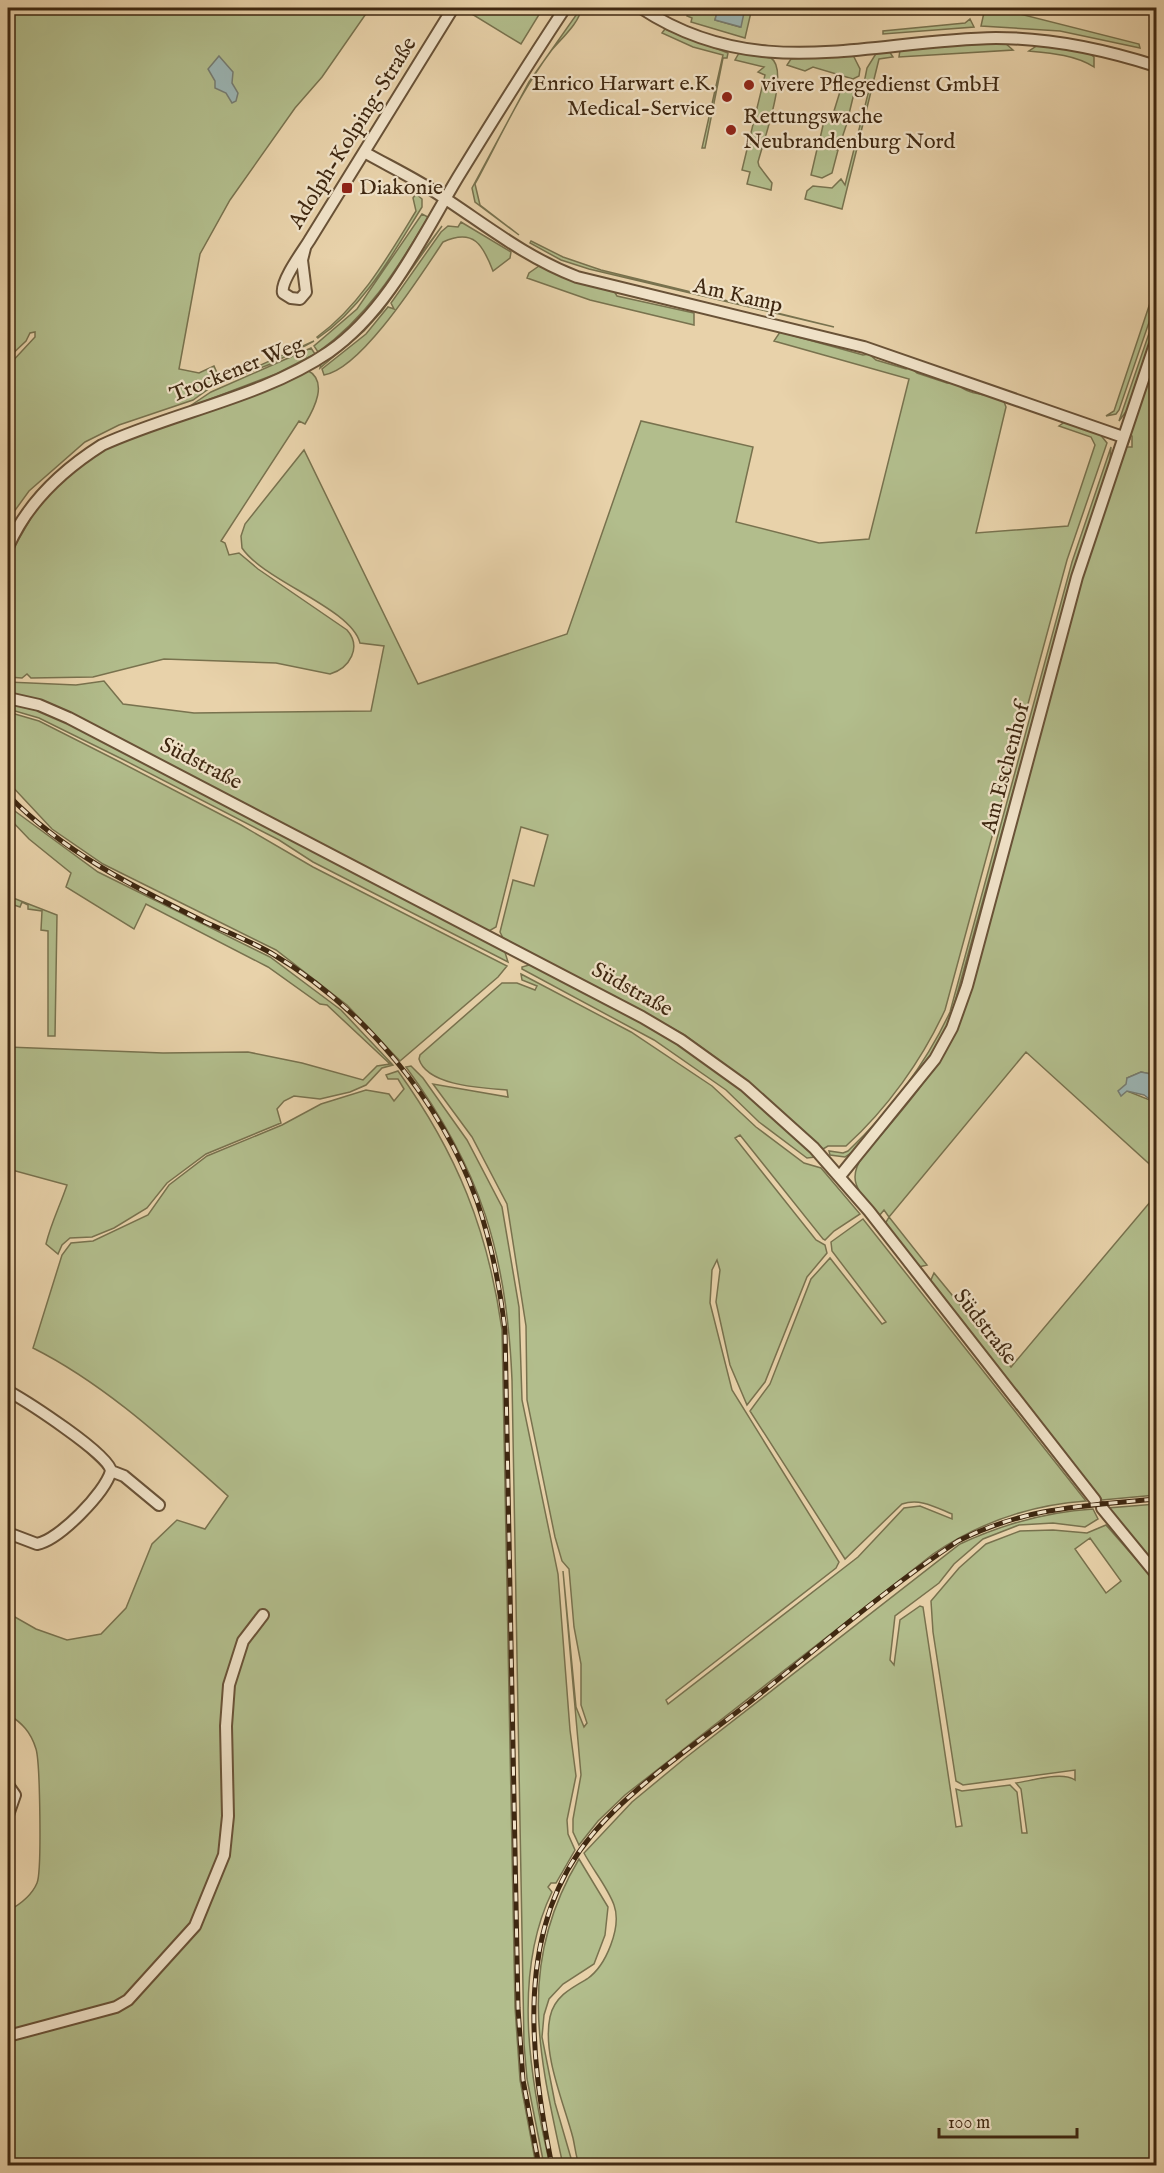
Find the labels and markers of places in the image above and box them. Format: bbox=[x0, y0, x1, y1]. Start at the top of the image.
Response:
place label: Enrico Harwart e.K. Medical-Service bbox=[532, 70, 715, 123]
place label: vivere Pflegedienst GmbH bbox=[761, 71, 1000, 99]
marker: vivere Pflegedienst GmbH bbox=[742, 78, 756, 92]
marker: Enrico Harwart e.K. Medical-Service bbox=[720, 90, 734, 104]
place label: Rettungswache Neubrandenburg Nord bbox=[743, 103, 956, 156]
marker: Rettungswache Neubrandenburg Nord bbox=[724, 123, 738, 137]
place label: Diakonie bbox=[359, 174, 443, 202]
marker: Diakonie bbox=[340, 181, 354, 195]

